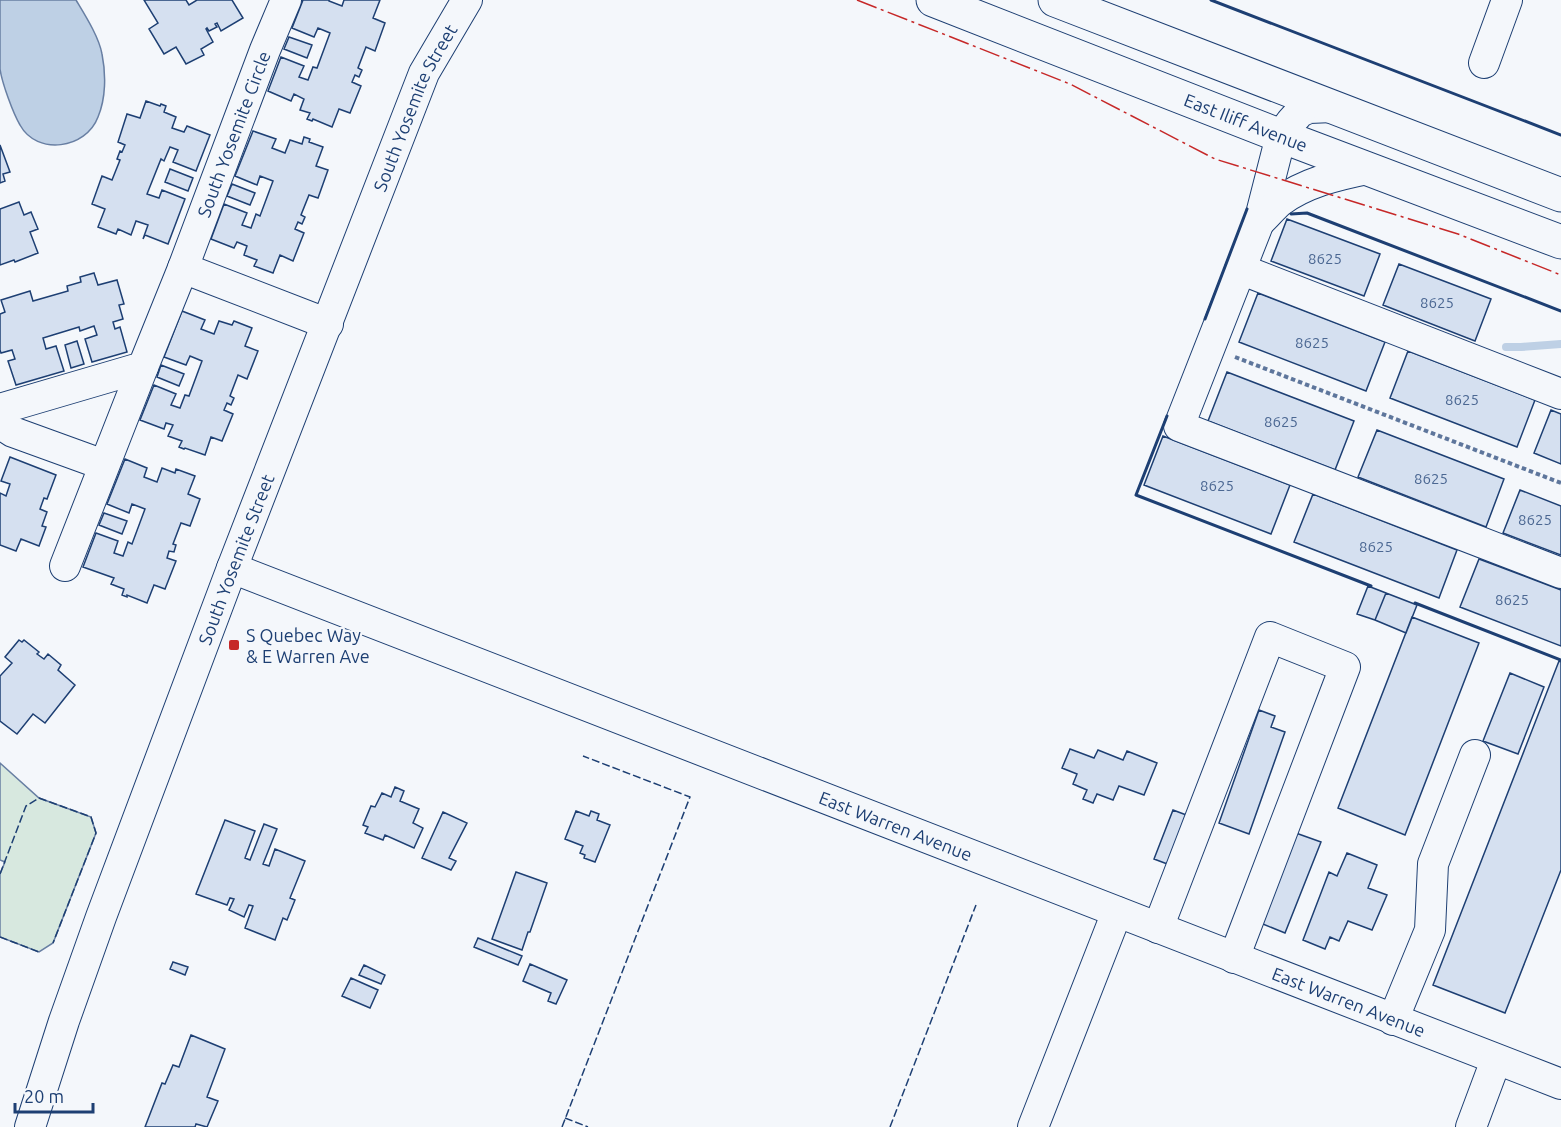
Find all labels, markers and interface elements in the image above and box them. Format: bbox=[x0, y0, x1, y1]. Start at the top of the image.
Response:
street label: South Yosemite Street bbox=[369, 20, 461, 194]
street label: South Yosemite Circle bbox=[193, 48, 274, 220]
street label: East Iliff Avenue bbox=[1182, 89, 1310, 155]
house number: 8625 bbox=[1308, 250, 1342, 267]
house number: 8625 bbox=[1420, 294, 1454, 311]
house number: 8625 bbox=[1295, 334, 1329, 351]
house number: 8625 bbox=[1445, 391, 1479, 408]
house number: 8625 bbox=[1264, 413, 1298, 430]
house number: 8625 bbox=[1414, 470, 1448, 487]
street label: South Yosemite Street bbox=[194, 471, 277, 647]
house number: 8625 bbox=[1200, 477, 1234, 494]
house number: 8625 bbox=[1518, 511, 1552, 528]
house number: 8625 bbox=[1359, 538, 1393, 555]
house number: 8625 bbox=[1495, 591, 1529, 608]
place label: S Quebec Way & E Warren Ave bbox=[246, 625, 370, 666]
marker: S Quebec Way & E Warren Ave bbox=[227, 638, 241, 652]
street label: East Warren Avenue bbox=[816, 787, 975, 864]
street label: East Warren Avenue bbox=[1269, 963, 1428, 1040]
scale bar bbox=[15, 1076, 93, 1114]
text: 20 m bbox=[24, 1086, 64, 1106]

